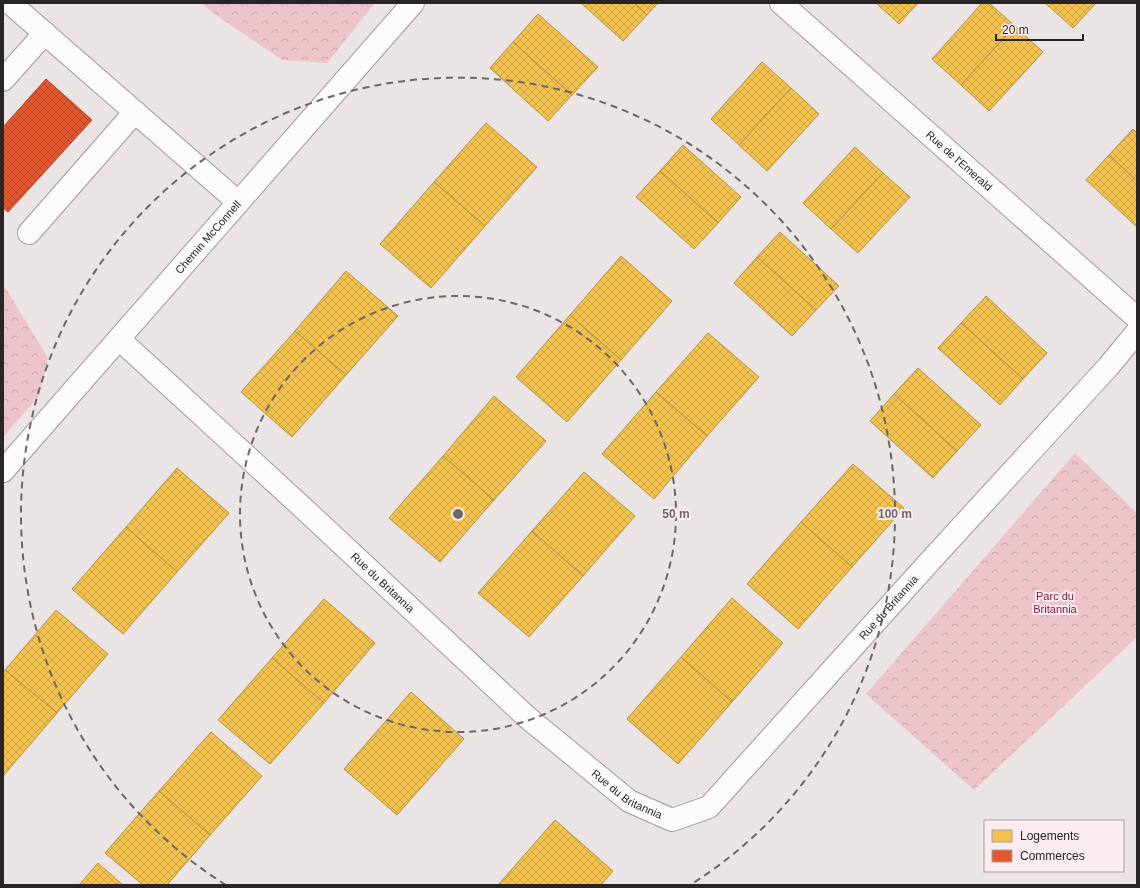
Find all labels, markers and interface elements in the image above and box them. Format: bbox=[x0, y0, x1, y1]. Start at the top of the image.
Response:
scale bar bbox=[996, 16, 1083, 42]
text: 20 m bbox=[1002, 23, 1029, 37]
street label: Rue de l'Emerald bbox=[924, 128, 995, 193]
street label: Chemin McConnell bbox=[173, 198, 243, 276]
centre of rings bbox=[451, 507, 465, 521]
text: 50 m bbox=[662, 507, 690, 521]
text: 100 m bbox=[878, 507, 912, 521]
street label: Rue du Britannia bbox=[349, 550, 418, 615]
street label: Rue du Britannia bbox=[857, 572, 921, 642]
park label: Parc du Britannia bbox=[1033, 590, 1078, 615]
street label: Rue du Britannia bbox=[589, 767, 665, 821]
legend bbox=[984, 820, 1124, 872]
text: Logements bbox=[1020, 829, 1079, 843]
text: Commerces bbox=[1020, 849, 1085, 863]

